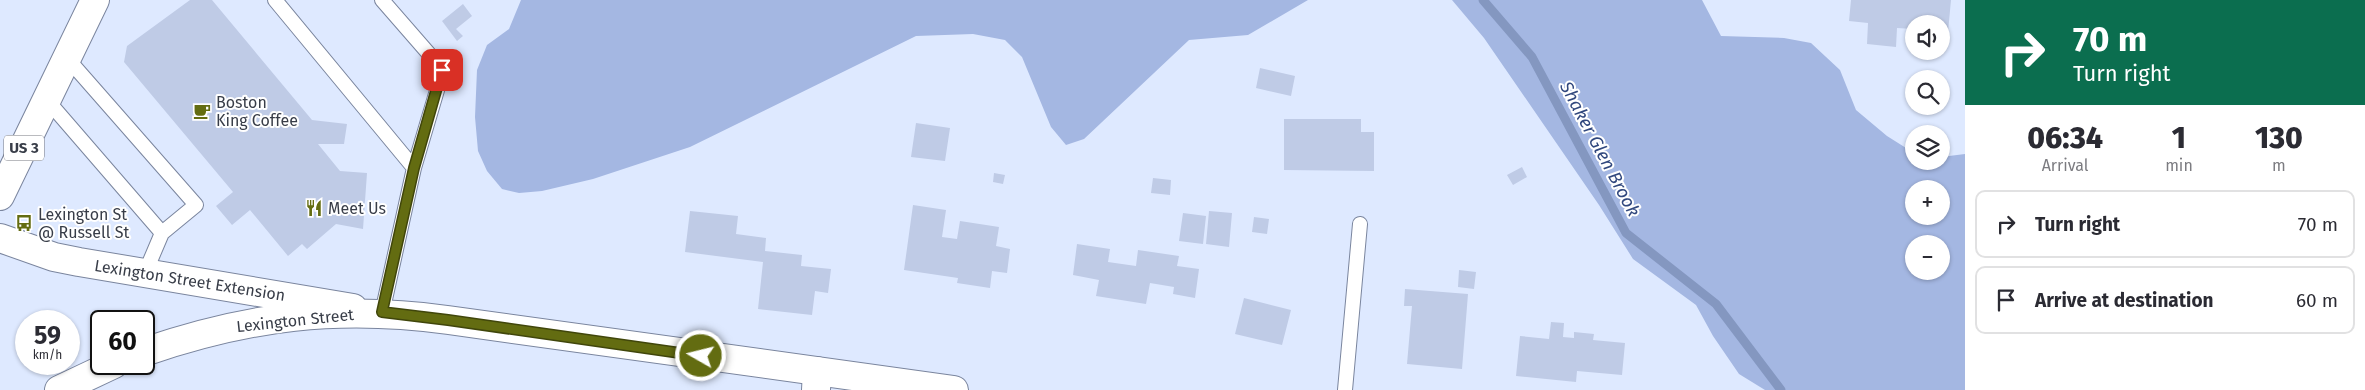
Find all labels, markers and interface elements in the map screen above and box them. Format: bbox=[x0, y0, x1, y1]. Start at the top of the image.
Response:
map controls bbox=[1905, 15, 1950, 280]
button: sound bbox=[1905, 15, 1950, 60]
text: 70 m bbox=[2073, 18, 2147, 60]
icon: right bbox=[1990, 20, 2055, 85]
pin bbox=[421, 49, 463, 91]
icon: arrive bbox=[428, 56, 456, 84]
text: Turn right bbox=[2073, 60, 2170, 87]
button: search bbox=[1905, 70, 1950, 115]
water label: Shaker Glen Brook bbox=[1555, 77, 1645, 220]
place label: Boston King Coffee bbox=[216, 93, 298, 130]
cafe icon: Boston King Coffee bbox=[192, 101, 212, 121]
text: 06:34 bbox=[2027, 120, 2103, 156]
text: 1 bbox=[2172, 120, 2186, 156]
text: 130 bbox=[2255, 120, 2303, 156]
button: layers bbox=[1905, 125, 1950, 170]
road number: US 3 bbox=[4, 136, 44, 160]
text: Arrival bbox=[2042, 156, 2089, 175]
text: min bbox=[2165, 156, 2193, 175]
text: m bbox=[2272, 156, 2286, 175]
button: + bbox=[1905, 180, 1950, 225]
restaurant icon: Meet Us bbox=[304, 198, 324, 218]
place label: Meet Us bbox=[328, 199, 386, 218]
place label: Lexington St @ Russell St bbox=[38, 205, 129, 242]
icon: right bbox=[1992, 210, 2020, 238]
bus stop icon: Lexington St @ Russell St bbox=[14, 213, 34, 233]
text: Turn right bbox=[2035, 213, 2120, 236]
text: 70 m bbox=[2298, 213, 2338, 236]
button: − bbox=[1905, 235, 1950, 280]
street label: Lexington Street Extension bbox=[93, 256, 287, 305]
icon: arrive bbox=[1992, 286, 2020, 314]
text: Arrive at destination bbox=[2035, 289, 2214, 312]
text: 60 m bbox=[2296, 289, 2338, 312]
street label: Lexington Street bbox=[235, 305, 355, 336]
speed limit sign: 60 bbox=[90, 310, 155, 375]
text: 59 bbox=[34, 321, 61, 351]
position arrow bbox=[674, 329, 726, 381]
text: km/h bbox=[33, 348, 62, 362]

